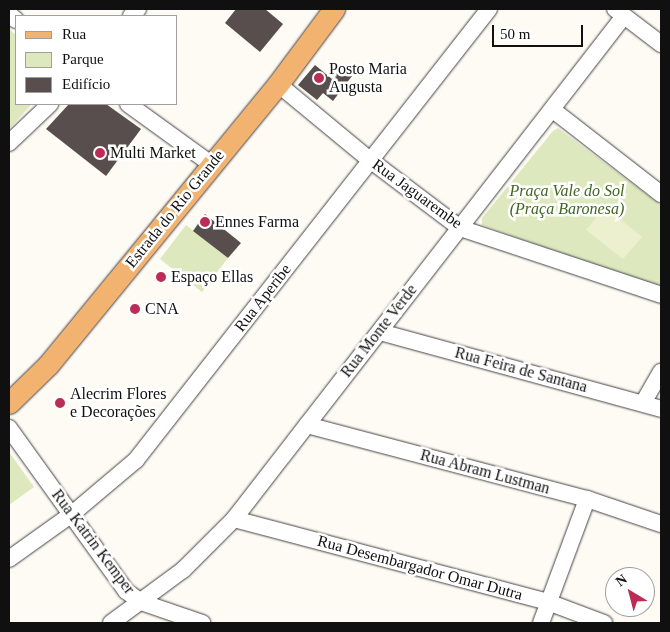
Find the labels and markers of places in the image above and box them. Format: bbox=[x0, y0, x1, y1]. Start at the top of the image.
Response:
place label: Posto Maria Augusta bbox=[329, 59, 407, 97]
marker: Posto Maria Augusta bbox=[313, 72, 325, 84]
place label: Multi Market bbox=[110, 143, 196, 163]
marker: Multi Market bbox=[94, 147, 106, 159]
place label: Ennes Farma bbox=[215, 212, 299, 232]
marker: Ennes Farma bbox=[199, 216, 211, 228]
place label: Espaço Ellas bbox=[171, 267, 253, 287]
marker: Espaço Ellas bbox=[155, 271, 167, 283]
place label: CNA bbox=[145, 299, 179, 319]
marker: CNA bbox=[129, 303, 141, 315]
place label: Alecrim Flores e Decorações bbox=[70, 384, 166, 422]
marker: Alecrim Flores e Decorações bbox=[54, 397, 66, 409]

